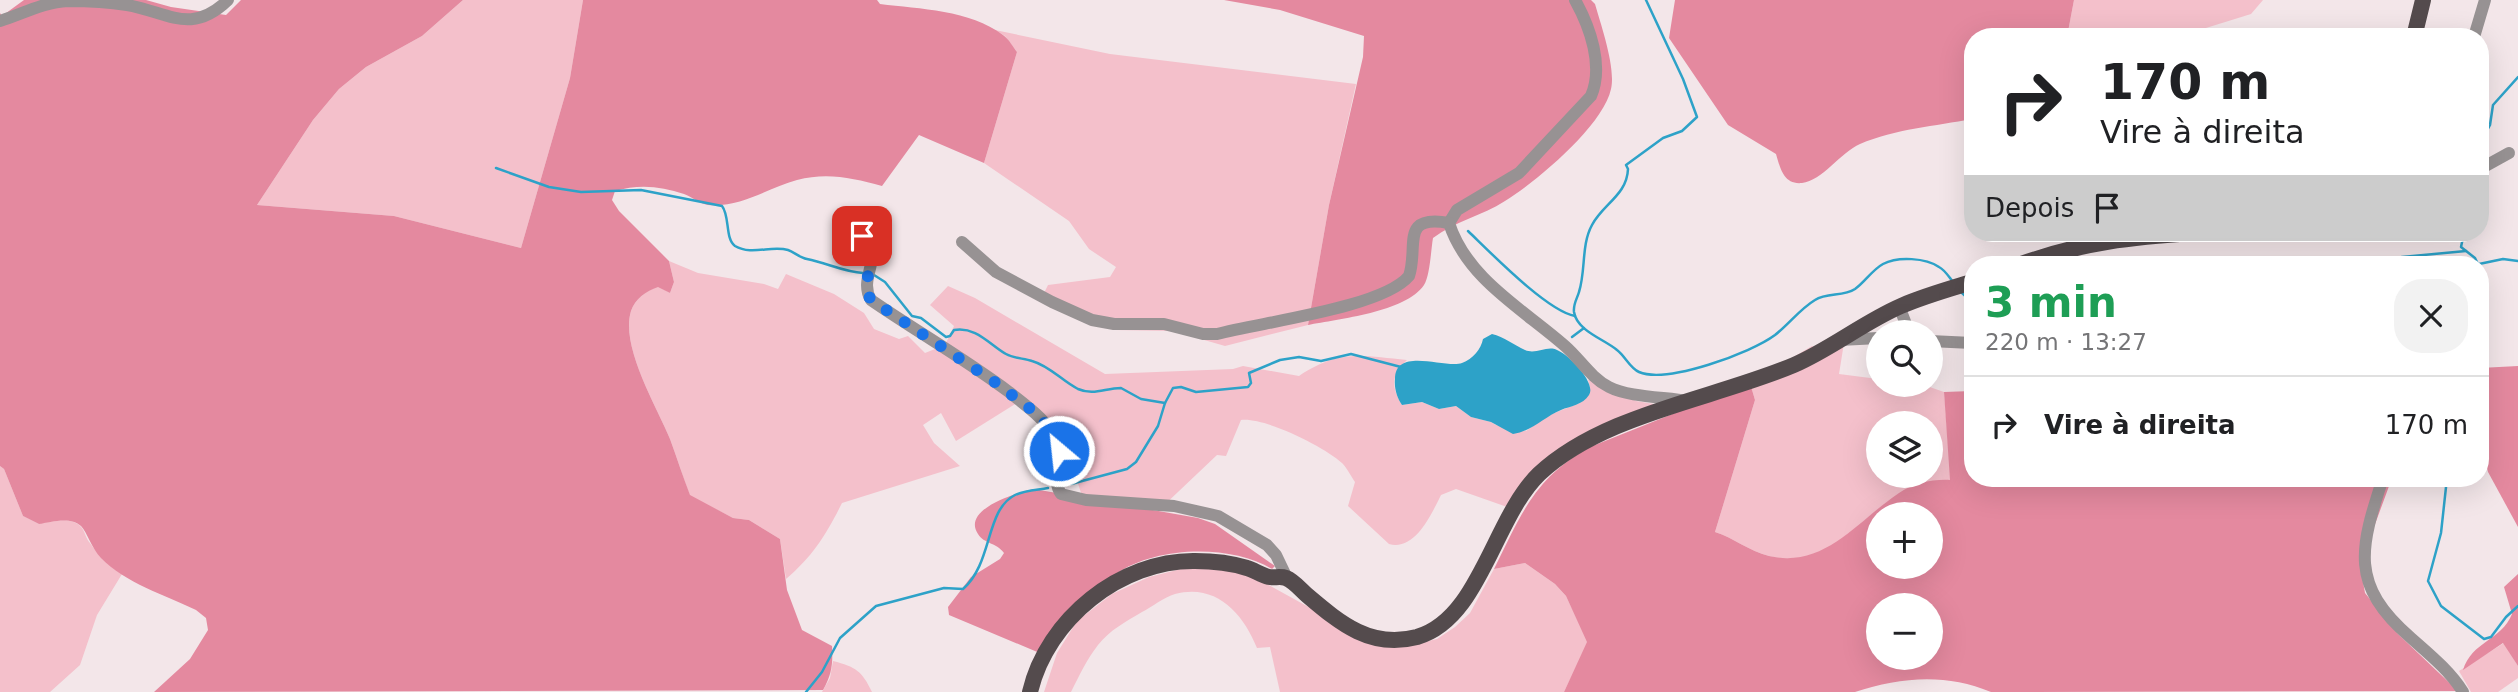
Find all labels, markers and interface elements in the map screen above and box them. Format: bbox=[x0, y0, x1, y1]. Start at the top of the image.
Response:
text: 170 m bbox=[2100, 54, 2270, 111]
icon: right bbox=[1985, 56, 2076, 147]
text: Vire à direita bbox=[2100, 113, 2305, 151]
icon: arrive bbox=[2088, 189, 2126, 227]
text: Depois bbox=[1985, 193, 2074, 223]
pin bbox=[832, 206, 892, 266]
icon: arrive bbox=[843, 217, 881, 255]
text: 3 min bbox=[1985, 278, 2117, 327]
button: close bbox=[2394, 279, 2468, 353]
map controls bbox=[1866, 320, 1943, 670]
button: search bbox=[1866, 320, 1943, 397]
text: 220 m · 13:27 bbox=[1985, 329, 2147, 355]
icon: right bbox=[1985, 406, 2023, 444]
text: Vire à direita bbox=[2044, 410, 2236, 440]
text: 170 m bbox=[2385, 410, 2468, 440]
button: layers bbox=[1866, 411, 1943, 488]
position arrow bbox=[1022, 414, 1096, 488]
button: + bbox=[1866, 502, 1943, 579]
button: − bbox=[1866, 593, 1943, 670]

